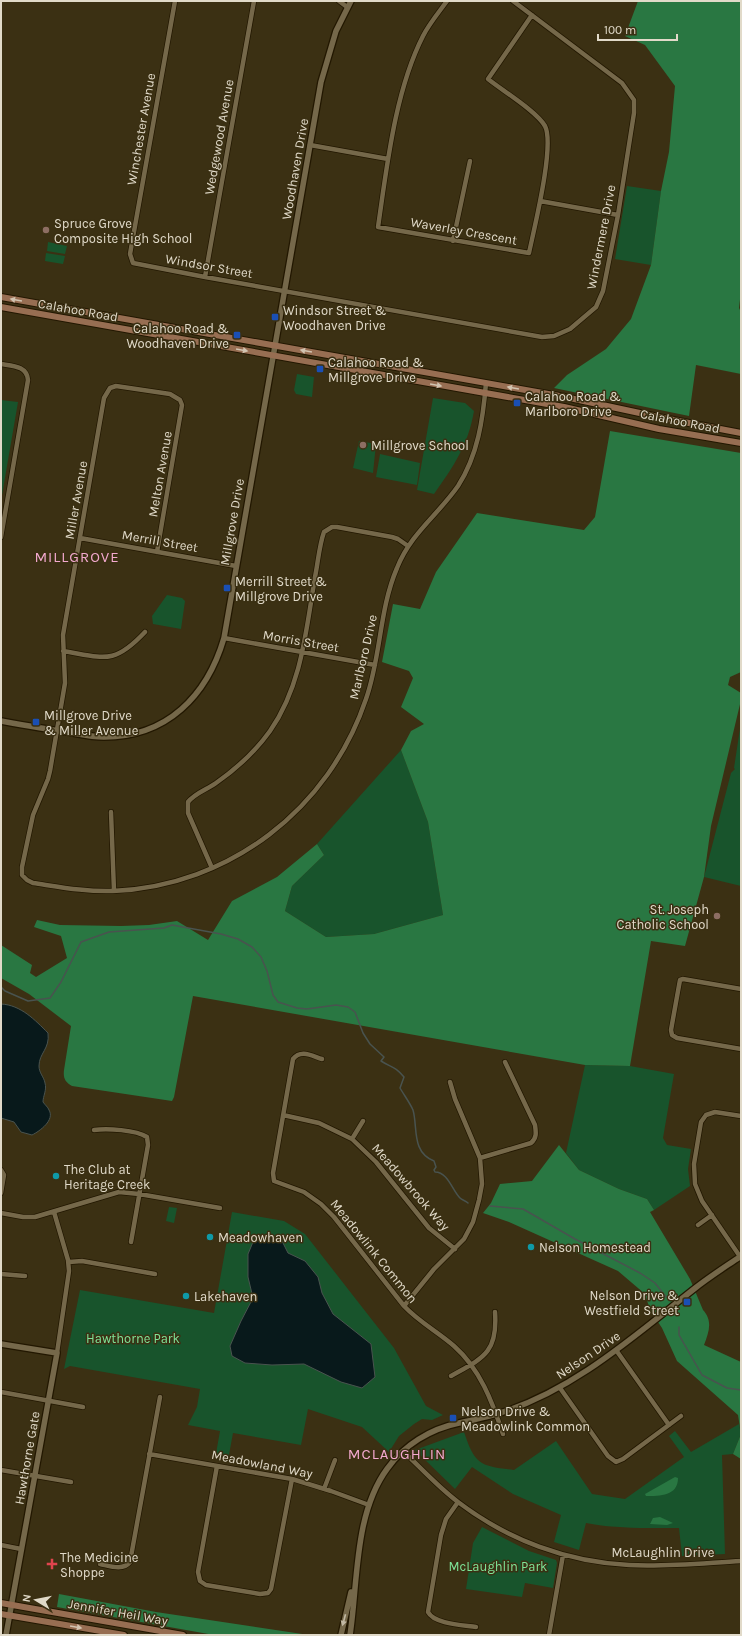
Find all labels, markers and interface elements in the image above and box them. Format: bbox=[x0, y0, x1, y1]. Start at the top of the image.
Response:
scale bar bbox=[598, 16, 677, 42]
text: 100 m bbox=[604, 23, 636, 37]
street label: Winchester Avenue bbox=[124, 71, 158, 186]
street label: Wedgewood Avenue bbox=[201, 78, 237, 196]
street label: Woodhaven Drive bbox=[279, 117, 311, 221]
street label: Windermere Drive bbox=[584, 183, 619, 291]
street label: Waverley Crescent bbox=[410, 214, 519, 248]
place label: Spruce Grove Composite High School bbox=[54, 216, 192, 246]
marker: Spruce Grove Composite High School bbox=[41, 225, 51, 235]
street label: Windsor Street bbox=[164, 251, 254, 281]
one-way arrow bbox=[10, 296, 22, 302]
street label: Calahoo Road bbox=[37, 296, 119, 324]
place label: Windsor Street & Woodhaven Drive bbox=[283, 303, 387, 333]
marker: Windsor Street & Woodhaven Drive bbox=[270, 312, 280, 322]
place label: Calahoo Road & Woodhaven Drive bbox=[126, 321, 229, 351]
marker: Calahoo Road & Woodhaven Drive bbox=[232, 330, 242, 340]
one-way arrow bbox=[236, 347, 248, 353]
one-way arrow bbox=[299, 347, 312, 353]
place label: Calahoo Road & Millgrove Drive bbox=[328, 355, 424, 385]
marker: Calahoo Road & Millgrove Drive bbox=[315, 364, 325, 374]
one-way arrow bbox=[430, 382, 442, 388]
one-way arrow bbox=[507, 385, 519, 391]
place label: Calahoo Road & Marlboro Drive bbox=[525, 389, 621, 419]
marker: Calahoo Road & Marlboro Drive bbox=[512, 398, 522, 408]
street label: Calahoo Road bbox=[639, 406, 721, 436]
street label: Melton Avenue bbox=[145, 430, 175, 518]
place label: Millgrove School bbox=[371, 438, 469, 453]
marker: Millgrove School bbox=[358, 440, 368, 450]
street label: Miller Avenue bbox=[62, 459, 90, 540]
street label: Millgrove Drive bbox=[217, 477, 247, 567]
street label: Merrill Street bbox=[121, 527, 199, 555]
district label: MILLGROVE bbox=[34, 548, 120, 566]
place label: Merrill Street & Millgrove Drive bbox=[235, 574, 327, 604]
marker: Merrill Street & Millgrove Drive bbox=[222, 583, 232, 593]
street label: Marlboro Drive bbox=[346, 613, 380, 701]
street label: Morris Street bbox=[262, 627, 340, 655]
place label: Millgrove Drive & Miller Avenue bbox=[44, 708, 139, 738]
marker: Millgrove Drive & Miller Avenue bbox=[31, 717, 41, 727]
place label: St. Joseph Catholic School bbox=[616, 902, 709, 932]
marker: St. Joseph Catholic School bbox=[712, 911, 722, 921]
street label: Meadowbrook Way bbox=[369, 1140, 453, 1234]
place label: The Club at Heritage Creek bbox=[64, 1162, 150, 1192]
marker: The Club at Heritage Creek bbox=[51, 1171, 61, 1181]
street label: Meadowlink Common bbox=[328, 1196, 420, 1306]
place label: Meadowhaven bbox=[218, 1230, 303, 1245]
marker: Meadowhaven bbox=[205, 1232, 215, 1242]
place label: Nelson Homestead bbox=[539, 1240, 651, 1255]
marker: Nelson Homestead bbox=[526, 1242, 536, 1252]
place label: Nelson Drive & Westfield Street bbox=[584, 1288, 679, 1318]
place label: Lakehaven bbox=[194, 1289, 257, 1304]
marker: Lakehaven bbox=[181, 1291, 191, 1301]
marker: Nelson Drive & Westfield Street bbox=[682, 1297, 692, 1307]
street label: Nelson Drive bbox=[553, 1328, 623, 1382]
park label: Hawthorne Park bbox=[86, 1331, 180, 1346]
place label: Nelson Drive & Meadowlink Common bbox=[461, 1404, 590, 1434]
street label: Hawthorne Gate bbox=[11, 1410, 43, 1506]
marker: Nelson Drive & Meadowlink Common bbox=[448, 1413, 458, 1423]
district label: MCLAUGHLIN bbox=[348, 1445, 446, 1463]
street label: Meadowland Way bbox=[210, 1447, 314, 1481]
street label: McLaughlin Drive bbox=[612, 1545, 715, 1560]
place label: The Medicine Shoppe bbox=[60, 1550, 139, 1580]
marker: The Medicine Shoppe bbox=[47, 1559, 57, 1569]
park label: McLaughlin Park bbox=[449, 1559, 547, 1574]
north arrow bbox=[16, 1580, 56, 1620]
text: N bbox=[20, 1593, 34, 1603]
street label: Jennifer Heil Way bbox=[67, 1596, 169, 1628]
one-way arrow bbox=[341, 1614, 347, 1626]
one-way arrow bbox=[70, 1624, 82, 1630]

